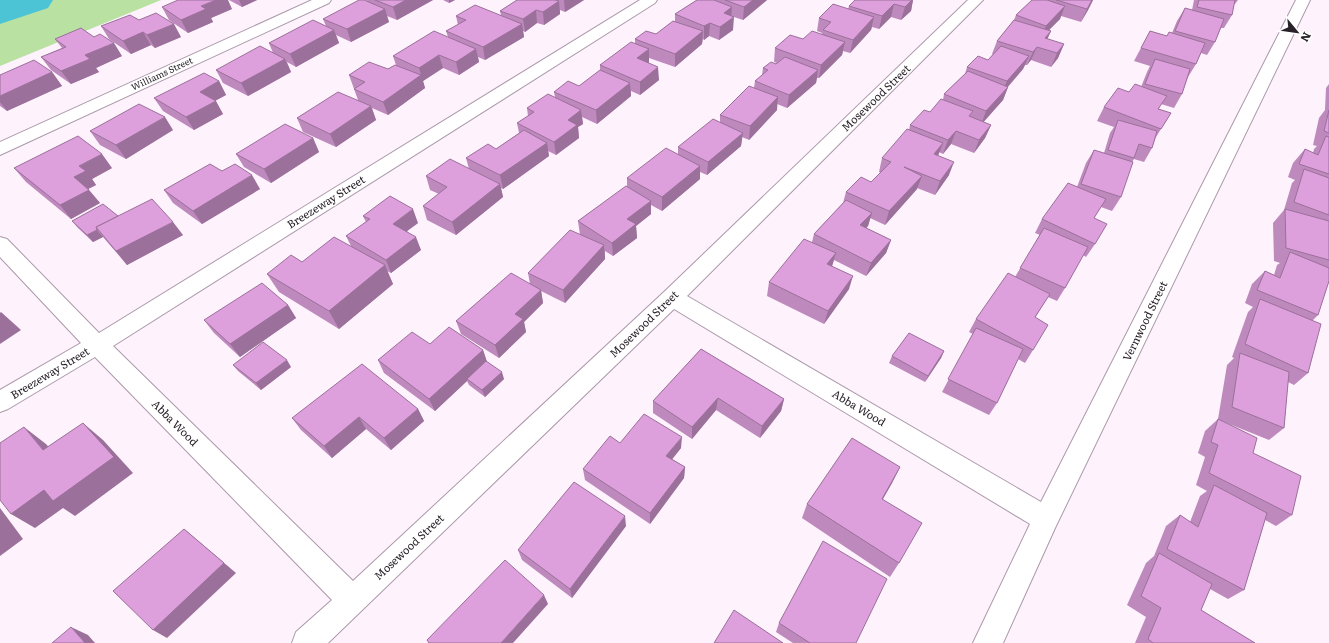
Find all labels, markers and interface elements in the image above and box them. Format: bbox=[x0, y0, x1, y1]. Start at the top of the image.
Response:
north arrow bbox=[1277, 12, 1317, 52]
text: N bbox=[1297, 29, 1316, 45]
street label: Williams Street bbox=[128, 53, 195, 94]
street label: Mosewood Street bbox=[837, 60, 914, 134]
street label: Breezeway Street bbox=[283, 170, 368, 232]
street label: Vernwood Street bbox=[1118, 277, 1171, 363]
street label: Mosewood Street bbox=[605, 286, 682, 360]
street label: Breezeway Street bbox=[7, 342, 92, 402]
street label: Abba Wood bbox=[830, 385, 889, 430]
street label: Abba Wood bbox=[149, 396, 203, 449]
street label: Mosewood Street bbox=[370, 509, 447, 583]

